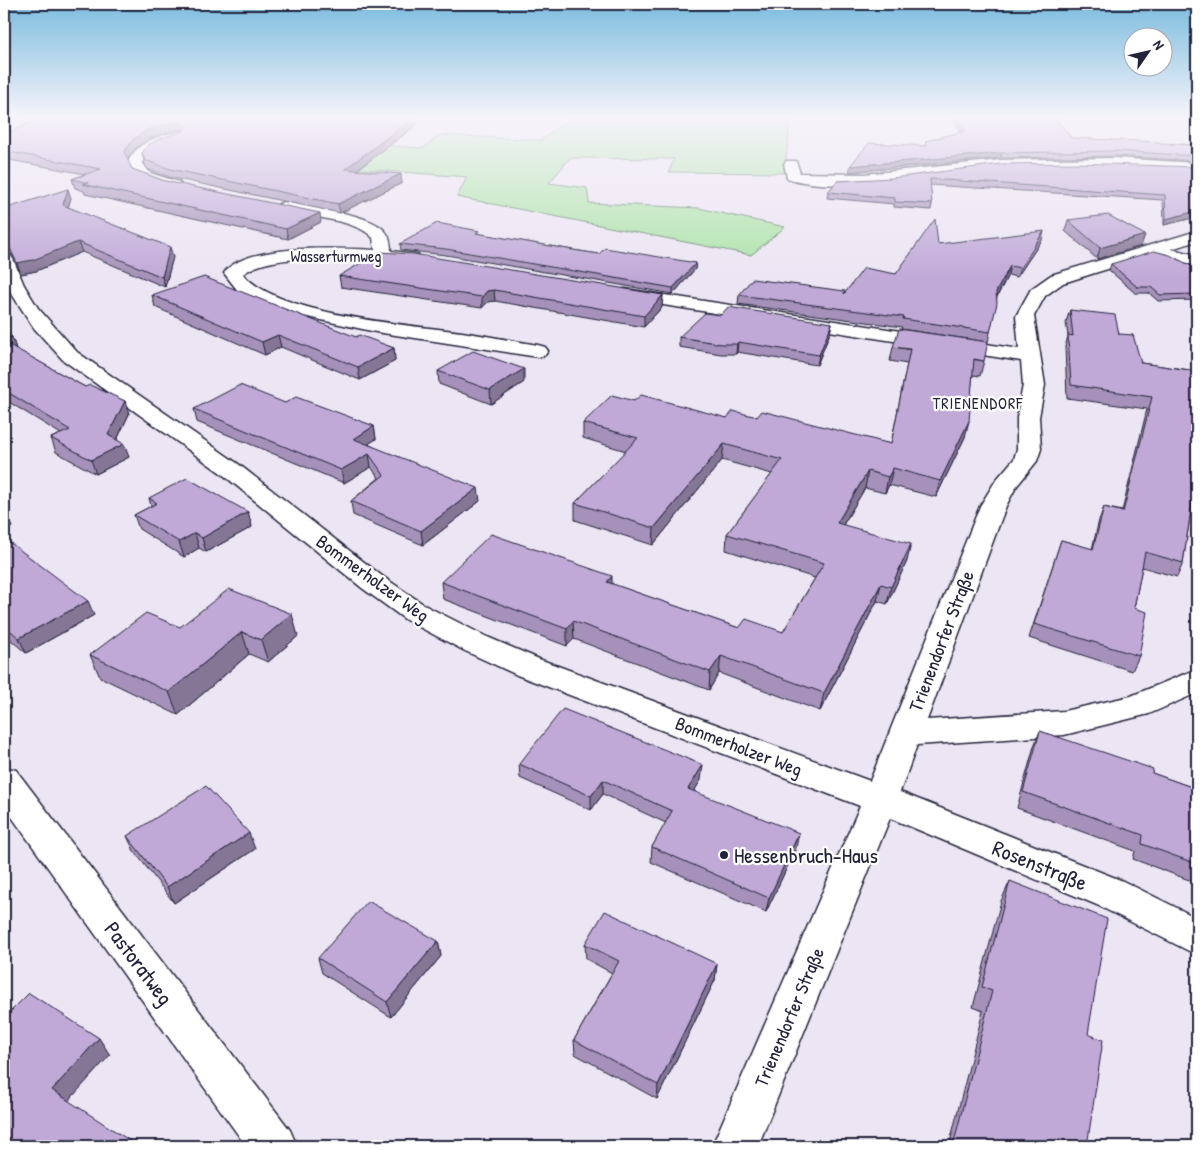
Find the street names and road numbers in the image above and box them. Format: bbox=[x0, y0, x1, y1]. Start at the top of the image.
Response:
street label: Wasserturmweg bbox=[291, 245, 381, 267]
street label: Bommerholzer Weg bbox=[311, 528, 435, 628]
street label: Trienendorfer Straße bbox=[902, 566, 980, 715]
street label: Bommerholzer Weg bbox=[672, 710, 806, 782]
street label: Rosenstraße bbox=[988, 832, 1092, 898]
street label: Pastoratweg bbox=[98, 915, 180, 1011]
street label: Trienendorfer Straße bbox=[748, 943, 830, 1091]

